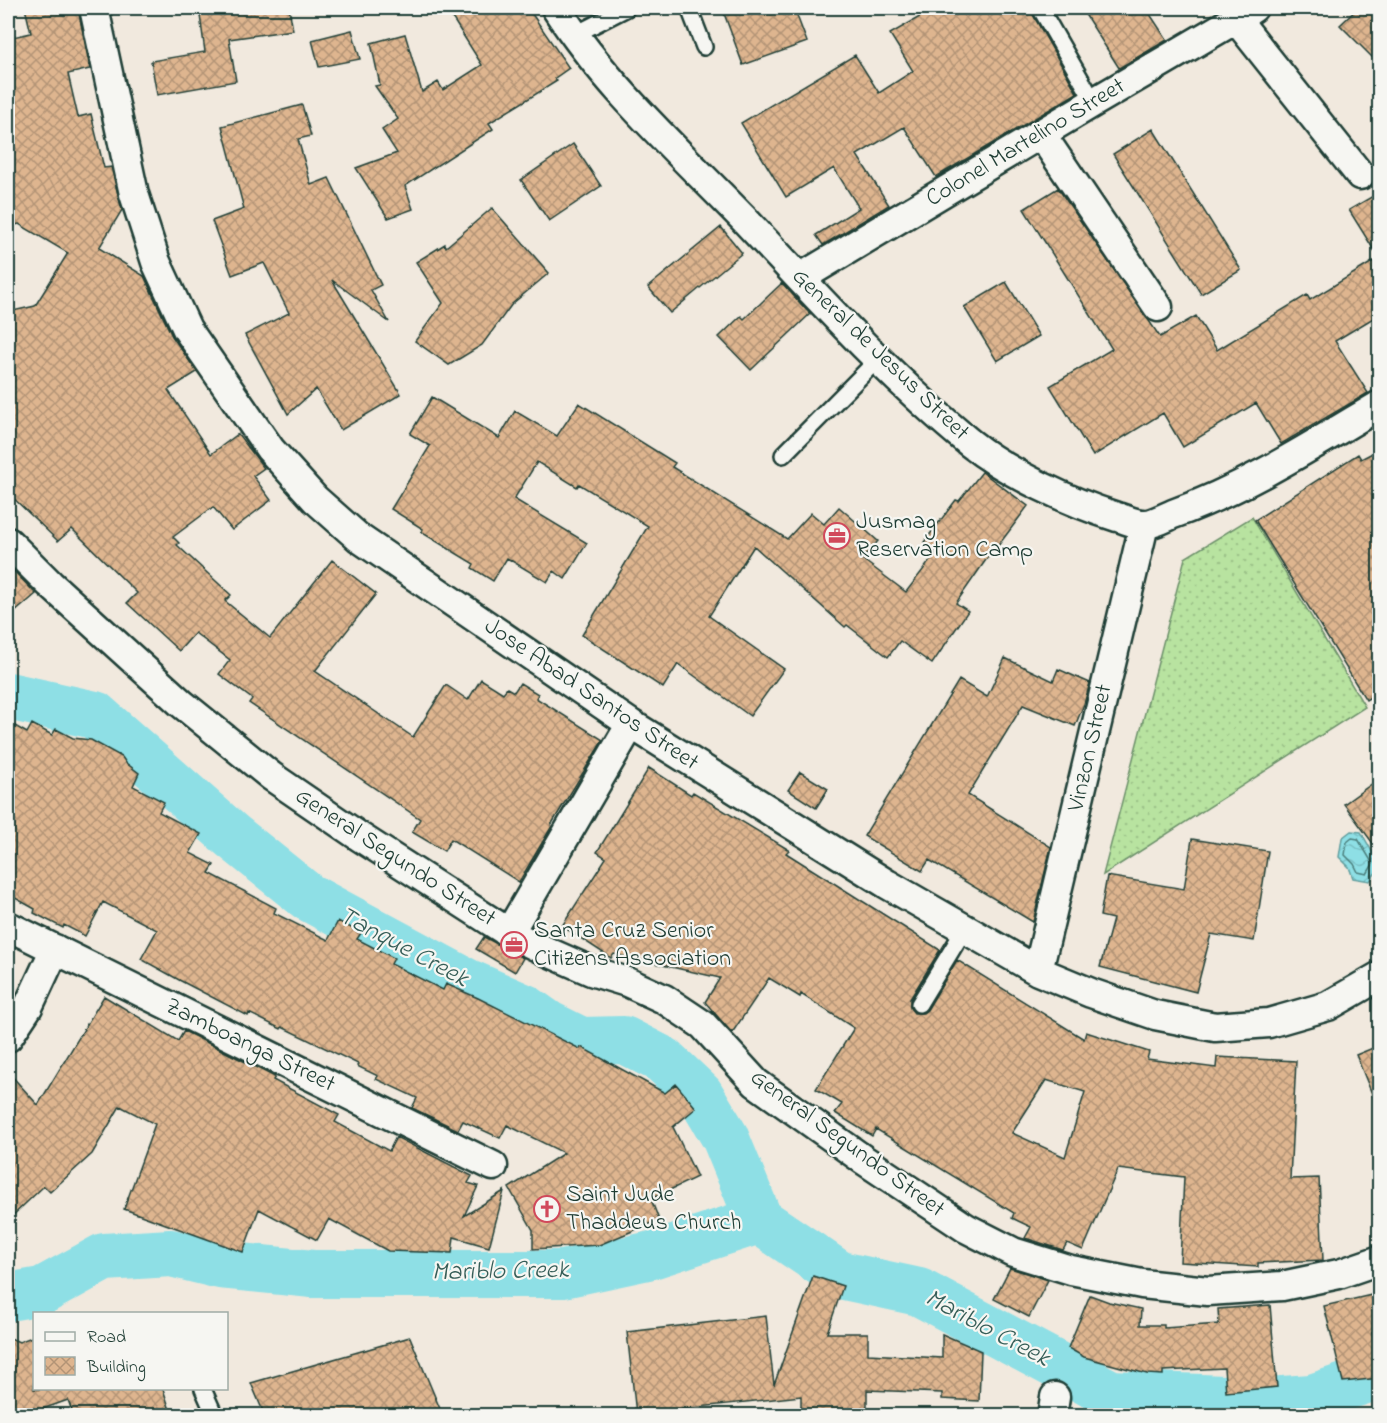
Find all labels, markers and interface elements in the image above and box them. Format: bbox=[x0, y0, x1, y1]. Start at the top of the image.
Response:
street label: Colonel Martelino Street bbox=[920, 70, 1132, 216]
street label: General de Jesus Street bbox=[783, 260, 977, 450]
place label: Jusmag Reservation Camp bbox=[856, 505, 1033, 568]
office icon: Jusmag Reservation Camp bbox=[822, 521, 852, 551]
street label: Jose Abad Santos Street bbox=[477, 610, 705, 780]
street label: Vinzon Street bbox=[1059, 681, 1123, 816]
street label: General Segundo Street bbox=[287, 780, 503, 936]
water label: Tanque Creek bbox=[331, 898, 476, 999]
place label: Santa Cruz Senior Citizens Association bbox=[534, 914, 731, 977]
office icon: Santa Cruz Senior Citizens Association bbox=[499, 930, 529, 960]
street label: Zamboanga Street bbox=[159, 990, 341, 1102]
street label: General Segundo Street bbox=[742, 1061, 952, 1227]
place label: Saint Jude Thaddeus Church bbox=[566, 1178, 741, 1241]
church icon: Saint Jude Thaddeus Church bbox=[532, 1194, 562, 1224]
water label: Mariblo Creek bbox=[431, 1252, 570, 1292]
water label: Mariblo Creek bbox=[918, 1280, 1058, 1379]
legend bbox=[33, 1312, 228, 1390]
text: Road bbox=[87, 1325, 126, 1351]
text: Building bbox=[86, 1355, 146, 1382]

